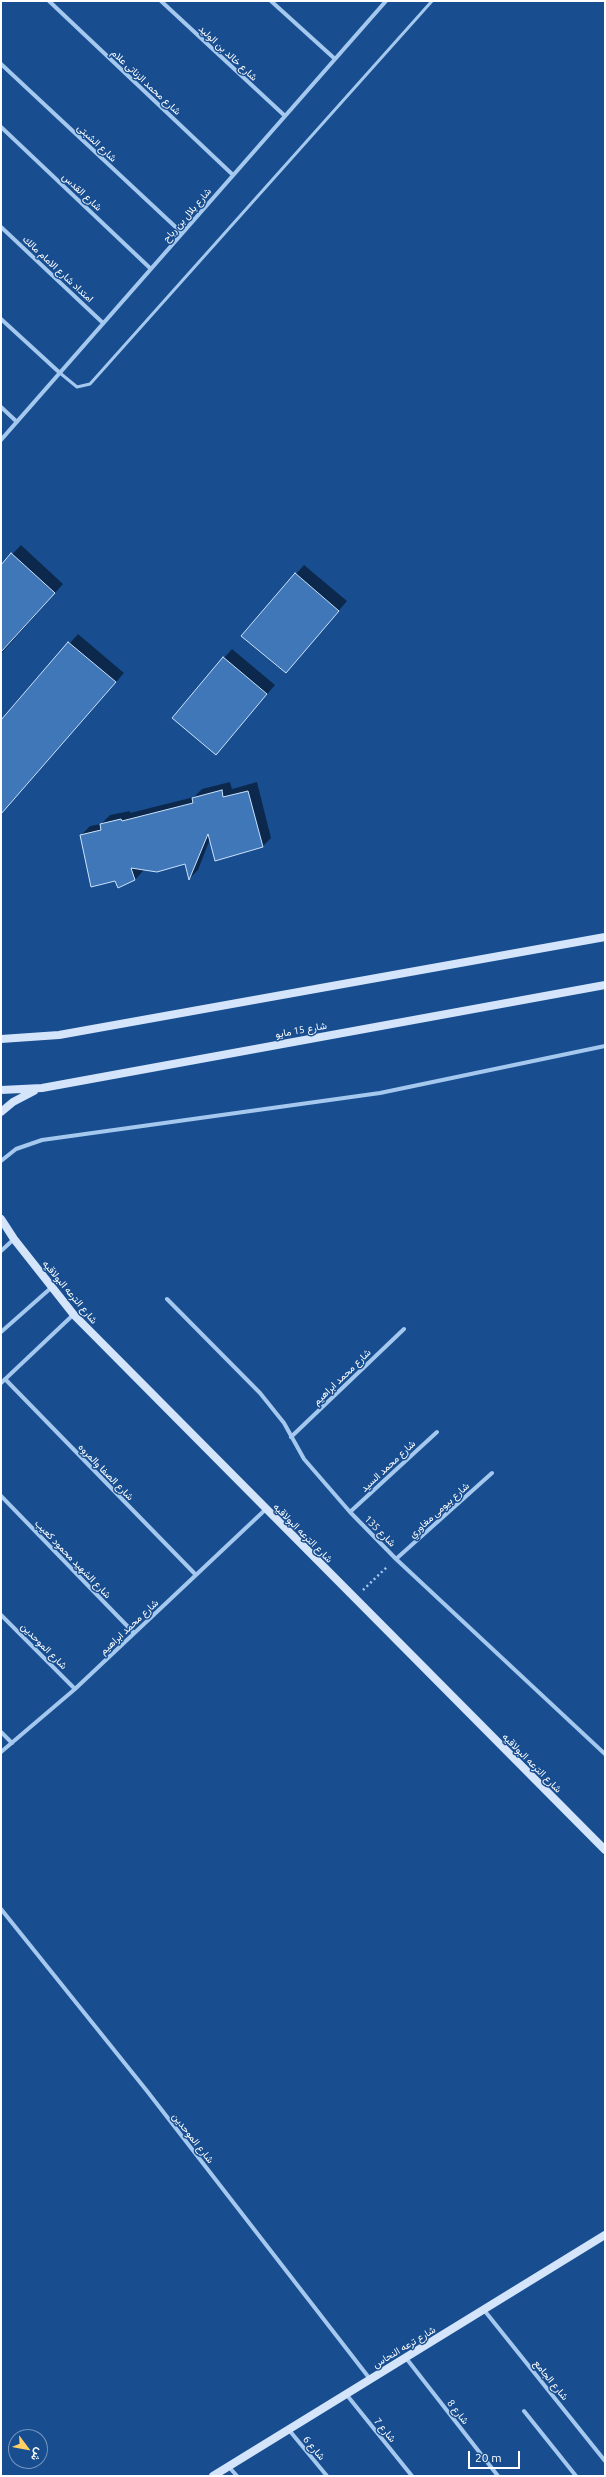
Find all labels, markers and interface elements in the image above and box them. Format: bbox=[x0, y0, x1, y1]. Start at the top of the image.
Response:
street label: شارع خالد بن الوليد bbox=[196, 23, 260, 83]
street label: شارع محمد الزناتى علام bbox=[109, 47, 183, 117]
street label: شارع الشبتى bbox=[75, 122, 119, 164]
street label: شارع القدس bbox=[60, 171, 104, 213]
street label: شارع بلال بن رباح bbox=[160, 185, 214, 245]
street label: امتداد شارع الامام مالك bbox=[20, 233, 96, 305]
street label: شارع 15 مايو bbox=[274, 1020, 328, 1040]
street label: شارع الترعه البولاقيه bbox=[40, 1258, 100, 1326]
street label: شارع محمد ابراهيم bbox=[311, 1346, 373, 1408]
street label: شارع محمد السيد bbox=[358, 1438, 418, 1494]
street label: شارع الصفا والمروه bbox=[76, 1441, 136, 1503]
street label: شارع بيومى مغاوري bbox=[406, 1480, 472, 1540]
street label: شارع الترعه البولاقيه bbox=[271, 1501, 335, 1565]
street label: شارع 135 bbox=[362, 1513, 398, 1549]
street label: شارع الشهيد محمود كعيب bbox=[32, 1517, 114, 1601]
street label: شارع محمد ابراهيم bbox=[97, 1597, 161, 1657]
street label: شارع الموحدين bbox=[18, 1620, 70, 1672]
street label: شارع الترعه البولاقيه bbox=[500, 1731, 564, 1795]
street label: شارع الموحدين bbox=[170, 2110, 216, 2166]
street label: شارع ترعه النحاس bbox=[370, 2324, 438, 2370]
street label: شارع الجامع bbox=[531, 2357, 571, 2403]
street label: شارع 8 bbox=[445, 2397, 471, 2427]
street label: شارع 7 bbox=[372, 2415, 398, 2445]
north arrow bbox=[8, 2429, 48, 2469]
street label: شارع 6 bbox=[300, 2433, 328, 2463]
scale bar bbox=[470, 2443, 522, 2469]
text: ش bbox=[29, 2446, 46, 2464]
text: 20 m bbox=[475, 2451, 502, 2464]

